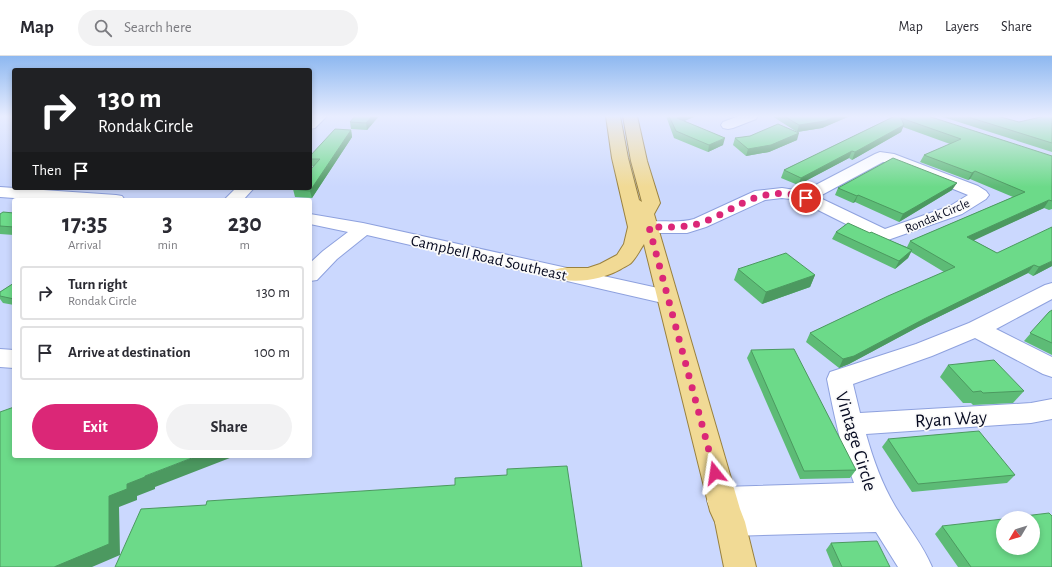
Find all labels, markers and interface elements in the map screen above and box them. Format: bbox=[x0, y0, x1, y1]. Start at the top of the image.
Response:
search box bbox=[78, 10, 358, 46]
icon: search bbox=[92, 17, 114, 39]
text: Map bbox=[20, 18, 54, 37]
text: Search here bbox=[124, 20, 192, 35]
text: Map bbox=[898, 20, 923, 34]
text: Layers bbox=[945, 20, 979, 34]
text: Share bbox=[1001, 20, 1032, 34]
icon: right bbox=[32, 84, 84, 136]
text: 130 m bbox=[98, 85, 162, 113]
text: Rondak Circle bbox=[98, 118, 193, 136]
icon: arrive bbox=[70, 160, 92, 182]
text: Then bbox=[32, 163, 62, 178]
pin bbox=[789, 181, 823, 215]
icon: arrive bbox=[795, 187, 817, 209]
street label: Rondak Circle bbox=[903, 197, 972, 236]
text: 17:35 bbox=[62, 212, 107, 236]
text: 3 bbox=[162, 212, 173, 236]
text: 230 bbox=[228, 212, 262, 236]
street label: Campbell Road Southeast bbox=[409, 232, 568, 284]
text: Arrival bbox=[68, 239, 101, 252]
text: min bbox=[157, 239, 178, 252]
text: m bbox=[240, 239, 250, 252]
text: Turn right bbox=[68, 277, 127, 292]
icon: right bbox=[34, 282, 56, 304]
text: 130 m bbox=[256, 285, 290, 300]
text: Rondak Circle bbox=[68, 295, 137, 308]
icon: arrive bbox=[34, 342, 56, 364]
text: Arrive at destination bbox=[68, 345, 191, 360]
text: 100 m bbox=[255, 345, 290, 360]
street label: Vintage Circle bbox=[832, 390, 880, 493]
button: Exit bbox=[32, 404, 158, 450]
button: Share bbox=[166, 404, 292, 450]
street label: Ryan Way bbox=[915, 408, 988, 431]
position arrow bbox=[694, 452, 736, 494]
north arrow bbox=[996, 511, 1040, 555]
map controls bbox=[996, 511, 1040, 555]

